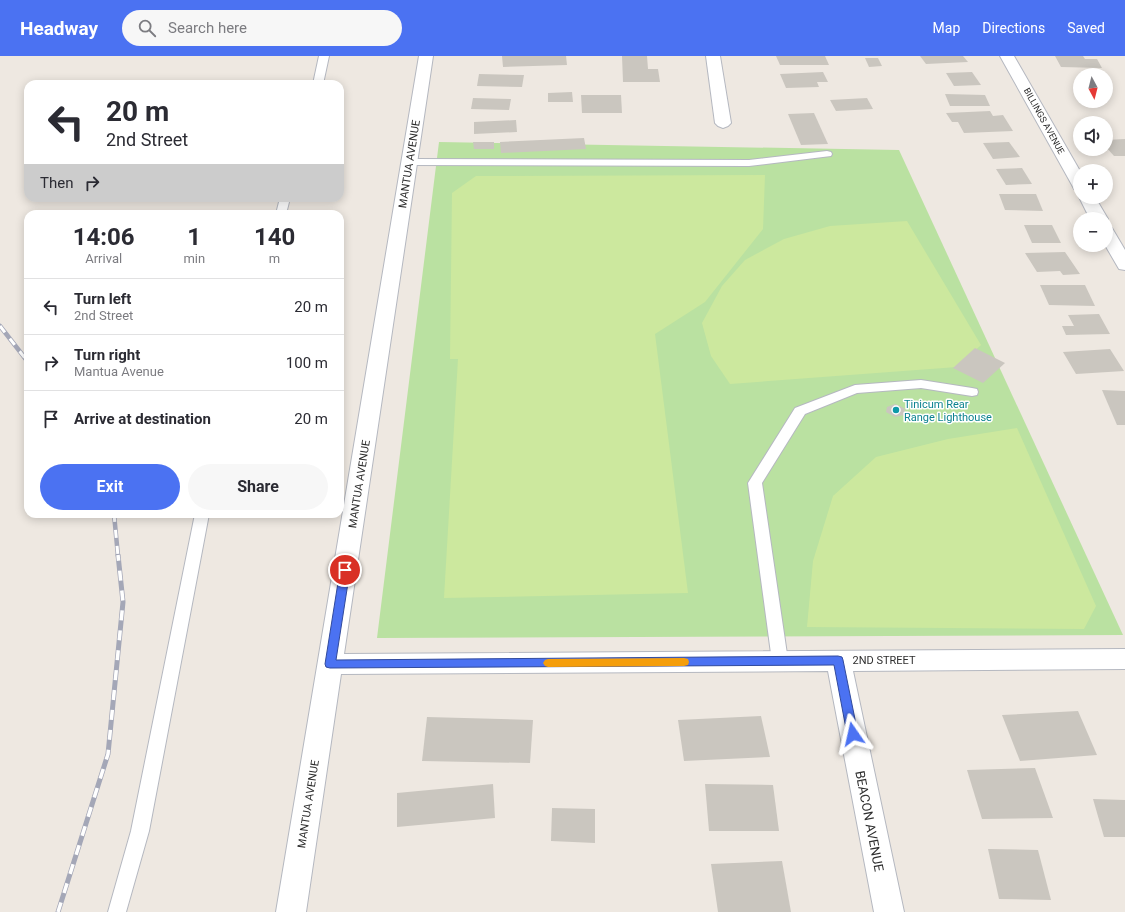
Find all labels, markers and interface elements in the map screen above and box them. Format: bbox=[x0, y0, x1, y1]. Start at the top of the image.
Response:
search box bbox=[122, 10, 402, 46]
text: Headway bbox=[20, 17, 98, 40]
icon: search bbox=[136, 17, 158, 39]
text: Search here bbox=[168, 19, 247, 37]
text: Map bbox=[933, 20, 960, 36]
text: Directions bbox=[982, 20, 1045, 36]
text: Saved bbox=[1067, 20, 1105, 36]
north arrow bbox=[1073, 68, 1113, 108]
map controls bbox=[1073, 68, 1113, 252]
street label: BILLINGS AVENUE bbox=[1022, 86, 1066, 156]
text: 20 m bbox=[106, 95, 169, 128]
icon: left bbox=[40, 96, 92, 148]
button: sound bbox=[1073, 116, 1113, 156]
street label: MANTUA AVENUE bbox=[396, 119, 423, 209]
text: 2nd Street bbox=[106, 129, 188, 150]
button: + bbox=[1073, 164, 1113, 204]
icon: right bbox=[81, 172, 103, 194]
text: Then bbox=[40, 174, 73, 192]
button: − bbox=[1073, 212, 1113, 252]
text: 14:06 bbox=[73, 223, 135, 251]
text: 1 bbox=[187, 223, 201, 251]
text: 140 bbox=[254, 223, 295, 251]
text: Arrival bbox=[85, 251, 122, 266]
text: min bbox=[183, 251, 205, 266]
text: m bbox=[269, 251, 280, 266]
text: Turn left bbox=[74, 290, 131, 308]
icon: left bbox=[40, 296, 62, 318]
text: 20 m bbox=[294, 298, 328, 316]
text: 2nd Street bbox=[74, 308, 133, 323]
text: Turn right bbox=[74, 346, 140, 364]
icon: right bbox=[40, 352, 62, 374]
text: 100 m bbox=[286, 354, 328, 372]
text: Mantua Avenue bbox=[74, 364, 164, 379]
place label: Tinicum Rear Range Lighthouse bbox=[904, 398, 992, 424]
marker: Tinicum Rear Range Lighthouse bbox=[891, 405, 901, 415]
icon: arrive bbox=[40, 408, 62, 430]
text: Arrive at destination bbox=[74, 410, 211, 428]
text: 20 m bbox=[294, 410, 328, 428]
street label: MANTUA AVENUE bbox=[346, 439, 373, 529]
button: Exit bbox=[40, 464, 180, 510]
button: Share bbox=[188, 464, 328, 510]
pin bbox=[328, 553, 362, 587]
icon: arrive bbox=[334, 559, 356, 581]
street label: 2ND STREET bbox=[852, 654, 916, 667]
position arrow bbox=[832, 713, 874, 755]
street label: MANTUA AVENUE bbox=[295, 759, 322, 849]
street label: BEACON AVENUE bbox=[852, 769, 887, 873]

